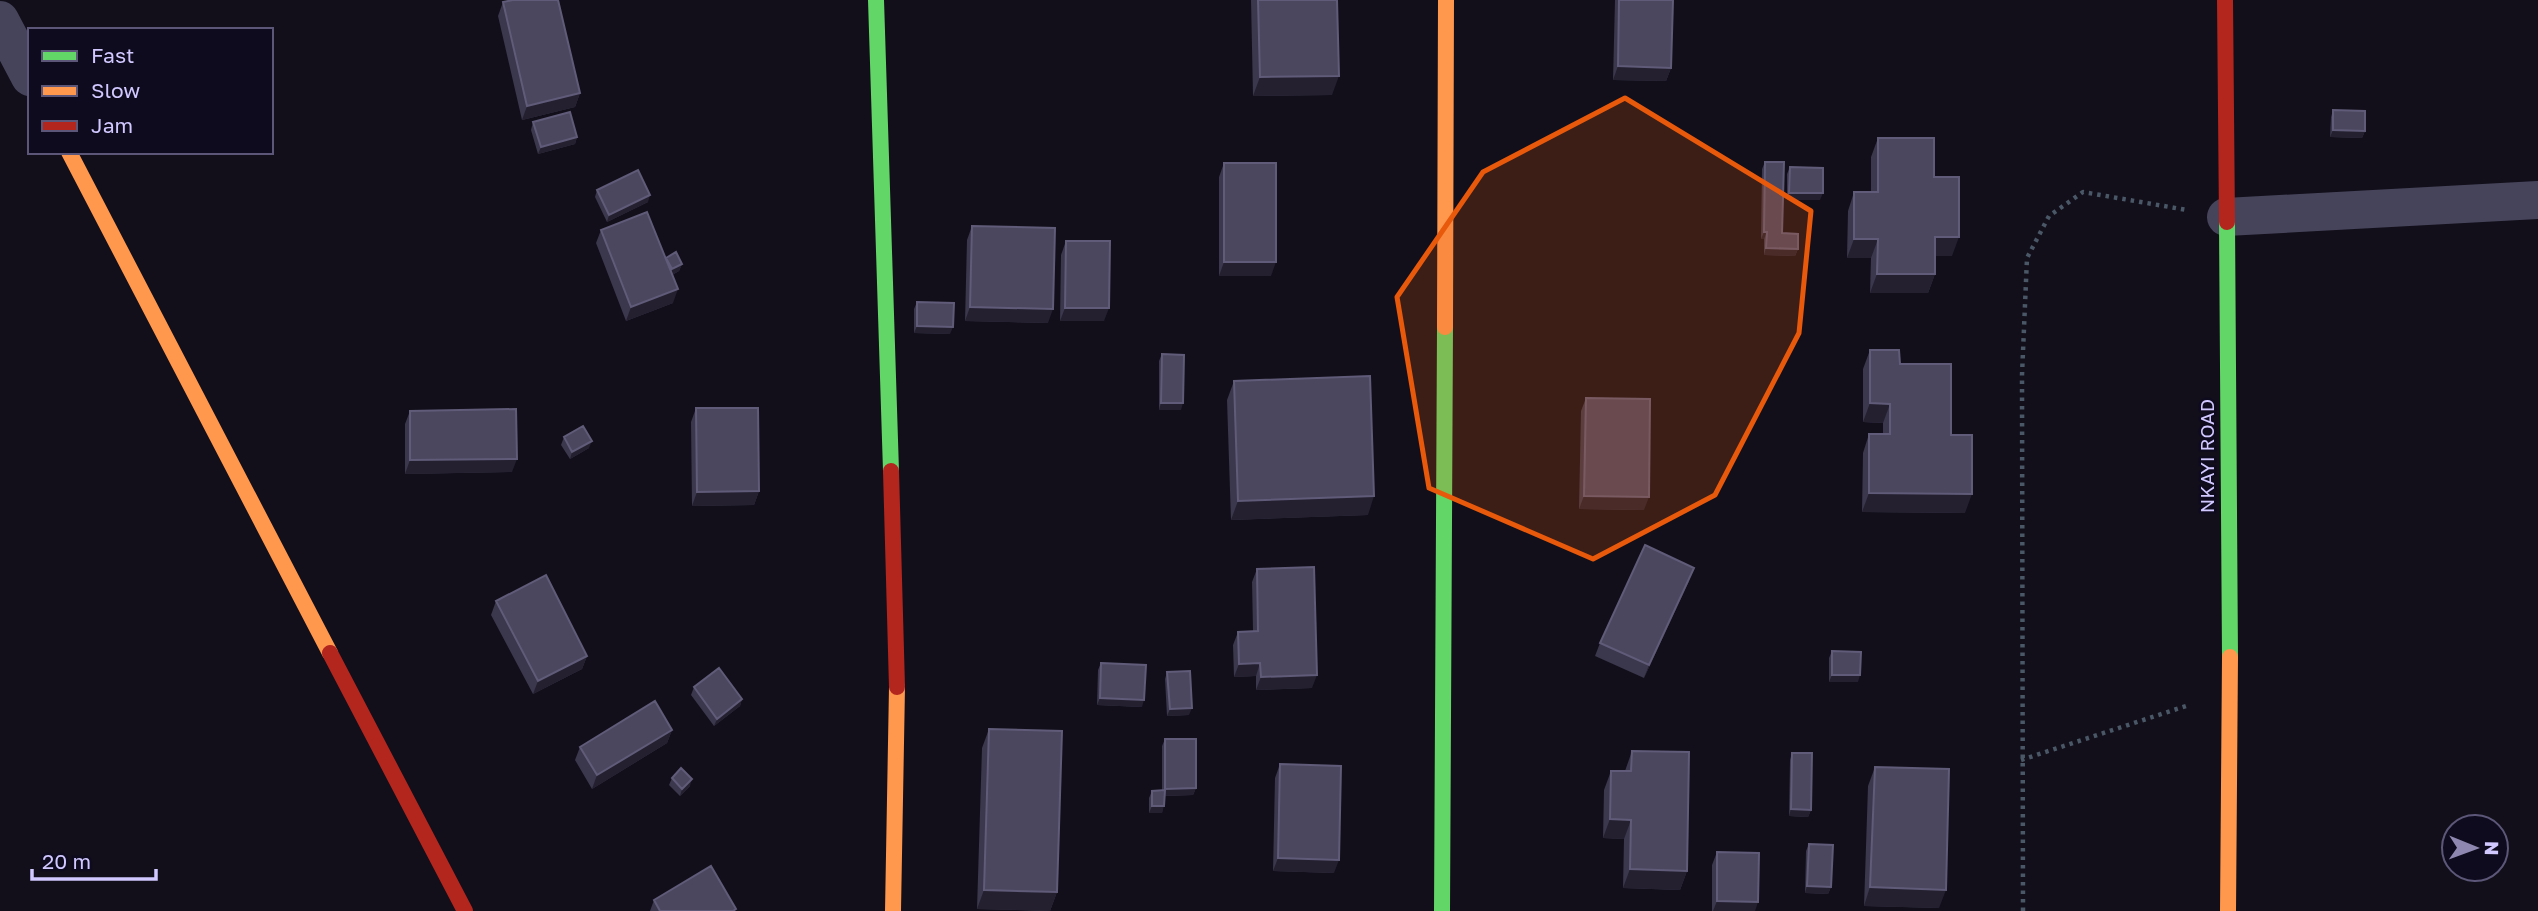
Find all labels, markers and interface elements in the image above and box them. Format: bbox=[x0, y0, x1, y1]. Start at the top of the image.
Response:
legend bbox=[28, 28, 273, 154]
text: Fast bbox=[91, 42, 134, 68]
text: Slow bbox=[91, 77, 140, 103]
text: Jam bbox=[91, 112, 133, 138]
street label: NKAYI ROAD bbox=[2195, 399, 2218, 513]
north arrow bbox=[2440, 813, 2510, 883]
scale bar bbox=[32, 838, 156, 882]
text: N bbox=[2481, 841, 2504, 856]
text: 20 m bbox=[42, 848, 91, 874]

